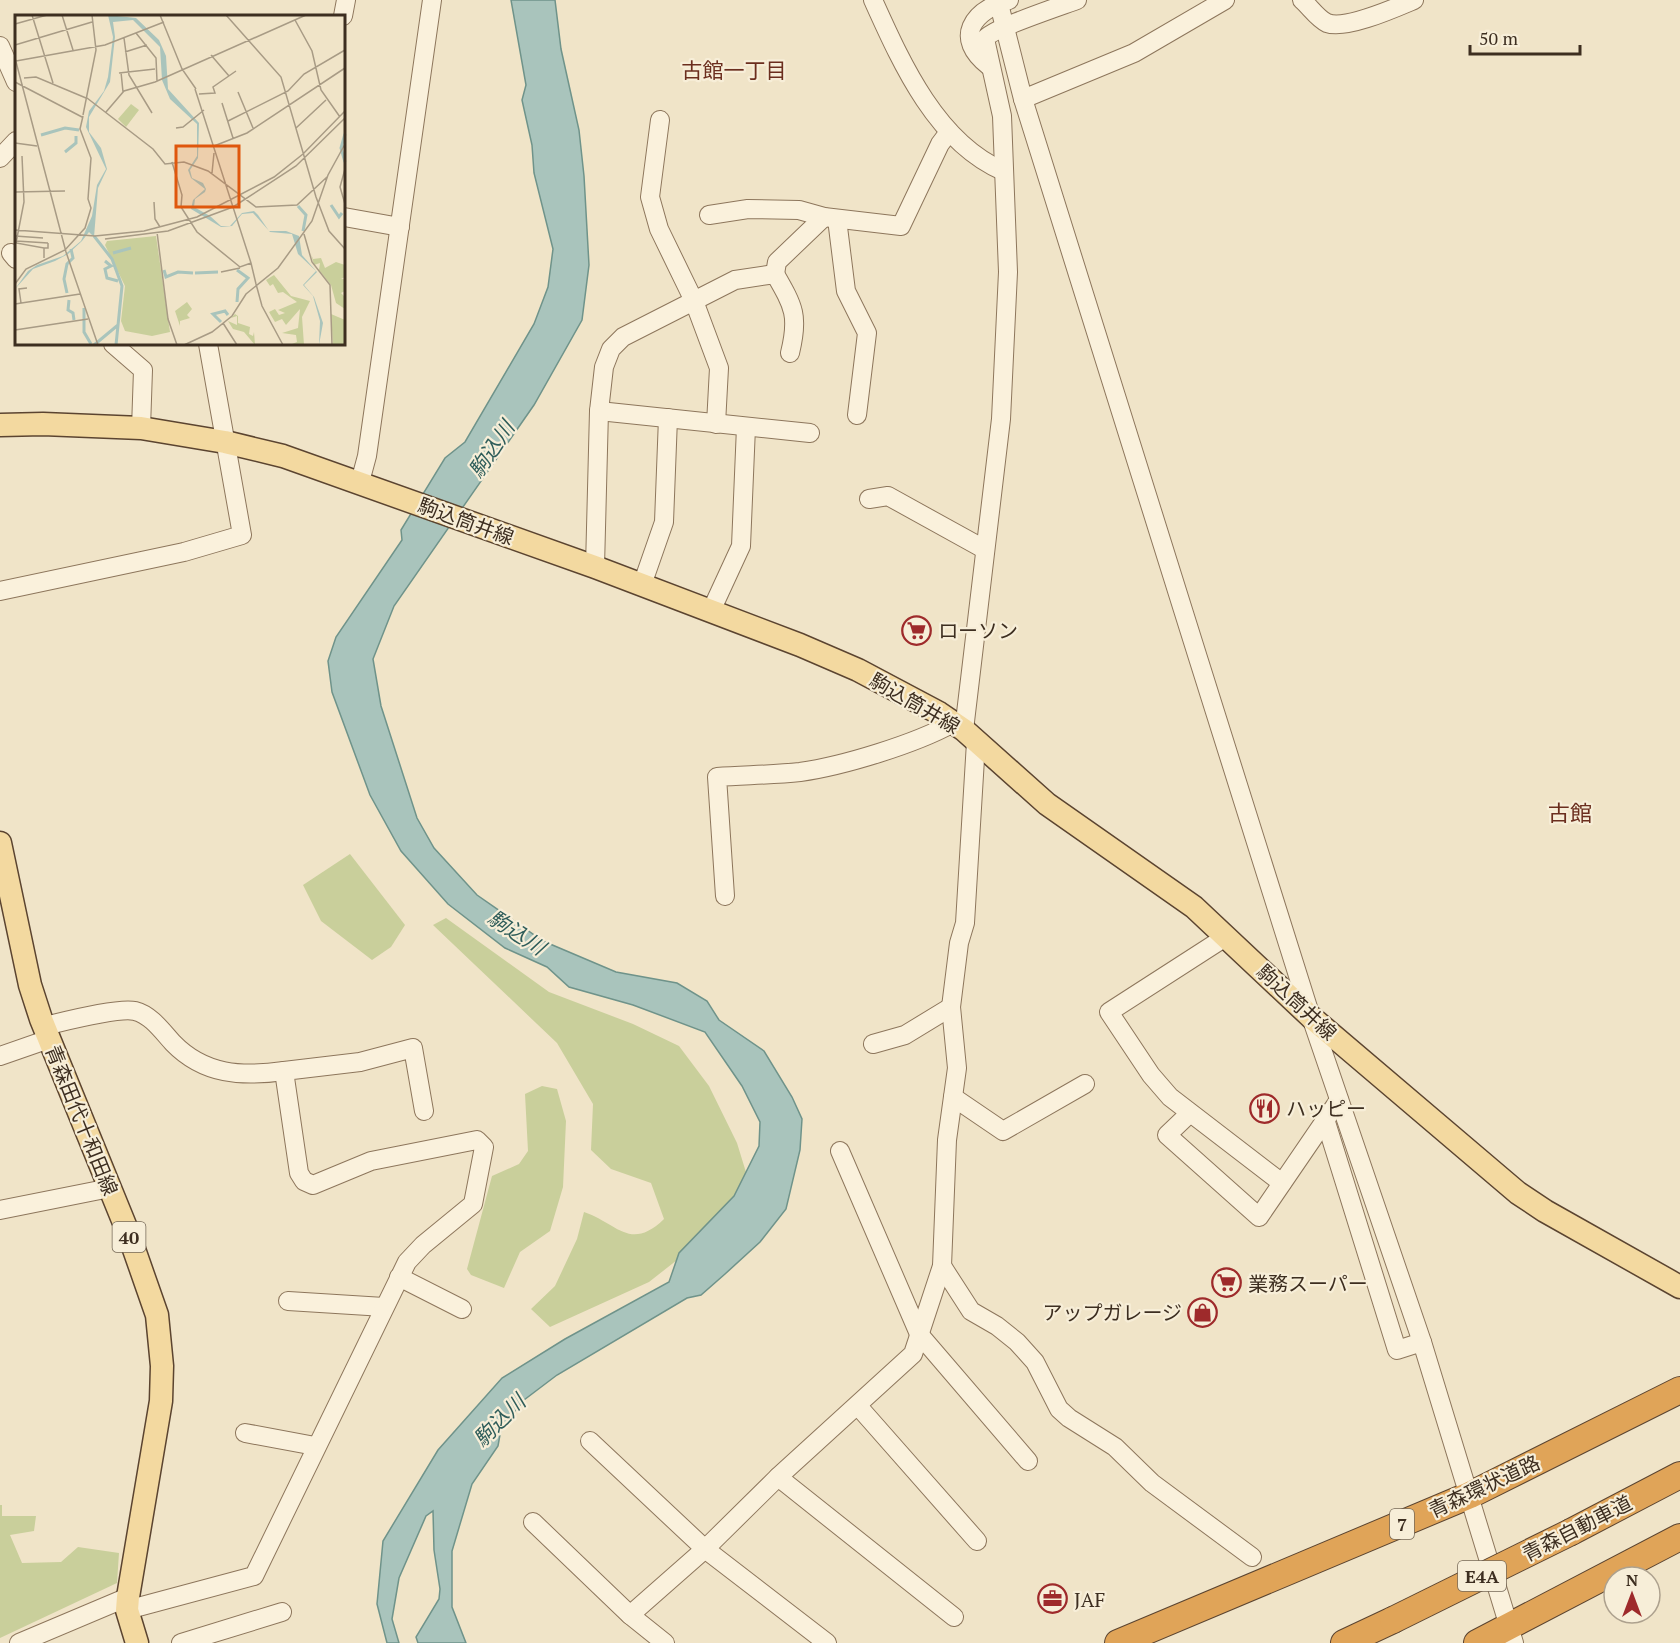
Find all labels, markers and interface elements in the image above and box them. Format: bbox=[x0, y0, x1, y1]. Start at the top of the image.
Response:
inset map bbox=[15, 15, 345, 345]
scale bar bbox=[1470, 18, 1580, 56]
text: 50 m bbox=[1479, 26, 1519, 50]
district label: 古館一丁目 bbox=[682, 56, 787, 84]
water label: 駒込川 bbox=[462, 413, 521, 483]
street label: 駒込筒井線 bbox=[414, 491, 518, 551]
supermarket icon: ローソン bbox=[901, 614, 933, 646]
place label: ローソン bbox=[938, 617, 1018, 644]
street label: 駒込筒井線 bbox=[865, 666, 965, 740]
district label: 古館 bbox=[1548, 798, 1592, 827]
water label: 駒込川 bbox=[483, 903, 553, 962]
street label: 駒込筒井線 bbox=[1251, 958, 1343, 1046]
street label: 青森田代十和田線 bbox=[40, 1041, 124, 1199]
restaurant icon: ハッピー bbox=[1249, 1092, 1281, 1124]
place label: ハッピー bbox=[1286, 1095, 1366, 1122]
road number: 40 bbox=[112, 1222, 146, 1252]
supermarket icon: 業務スーパー bbox=[1211, 1267, 1243, 1299]
place label: 業務スーパー bbox=[1248, 1270, 1368, 1297]
shop icon: アップガレージ bbox=[1187, 1296, 1219, 1328]
place label: アップガレージ bbox=[1042, 1299, 1182, 1326]
water label: 駒込川 bbox=[467, 1386, 533, 1452]
street label: 青森環状道路 bbox=[1424, 1448, 1544, 1524]
street label: 青森自動車道 bbox=[1517, 1489, 1637, 1567]
road number: 7 bbox=[1390, 1509, 1414, 1539]
road number: E4A bbox=[1458, 1561, 1506, 1591]
north arrow bbox=[1602, 1565, 1662, 1625]
text: N bbox=[1626, 1569, 1638, 1591]
office icon: JAF bbox=[1037, 1583, 1069, 1615]
place label: JAF bbox=[1074, 1586, 1105, 1613]

